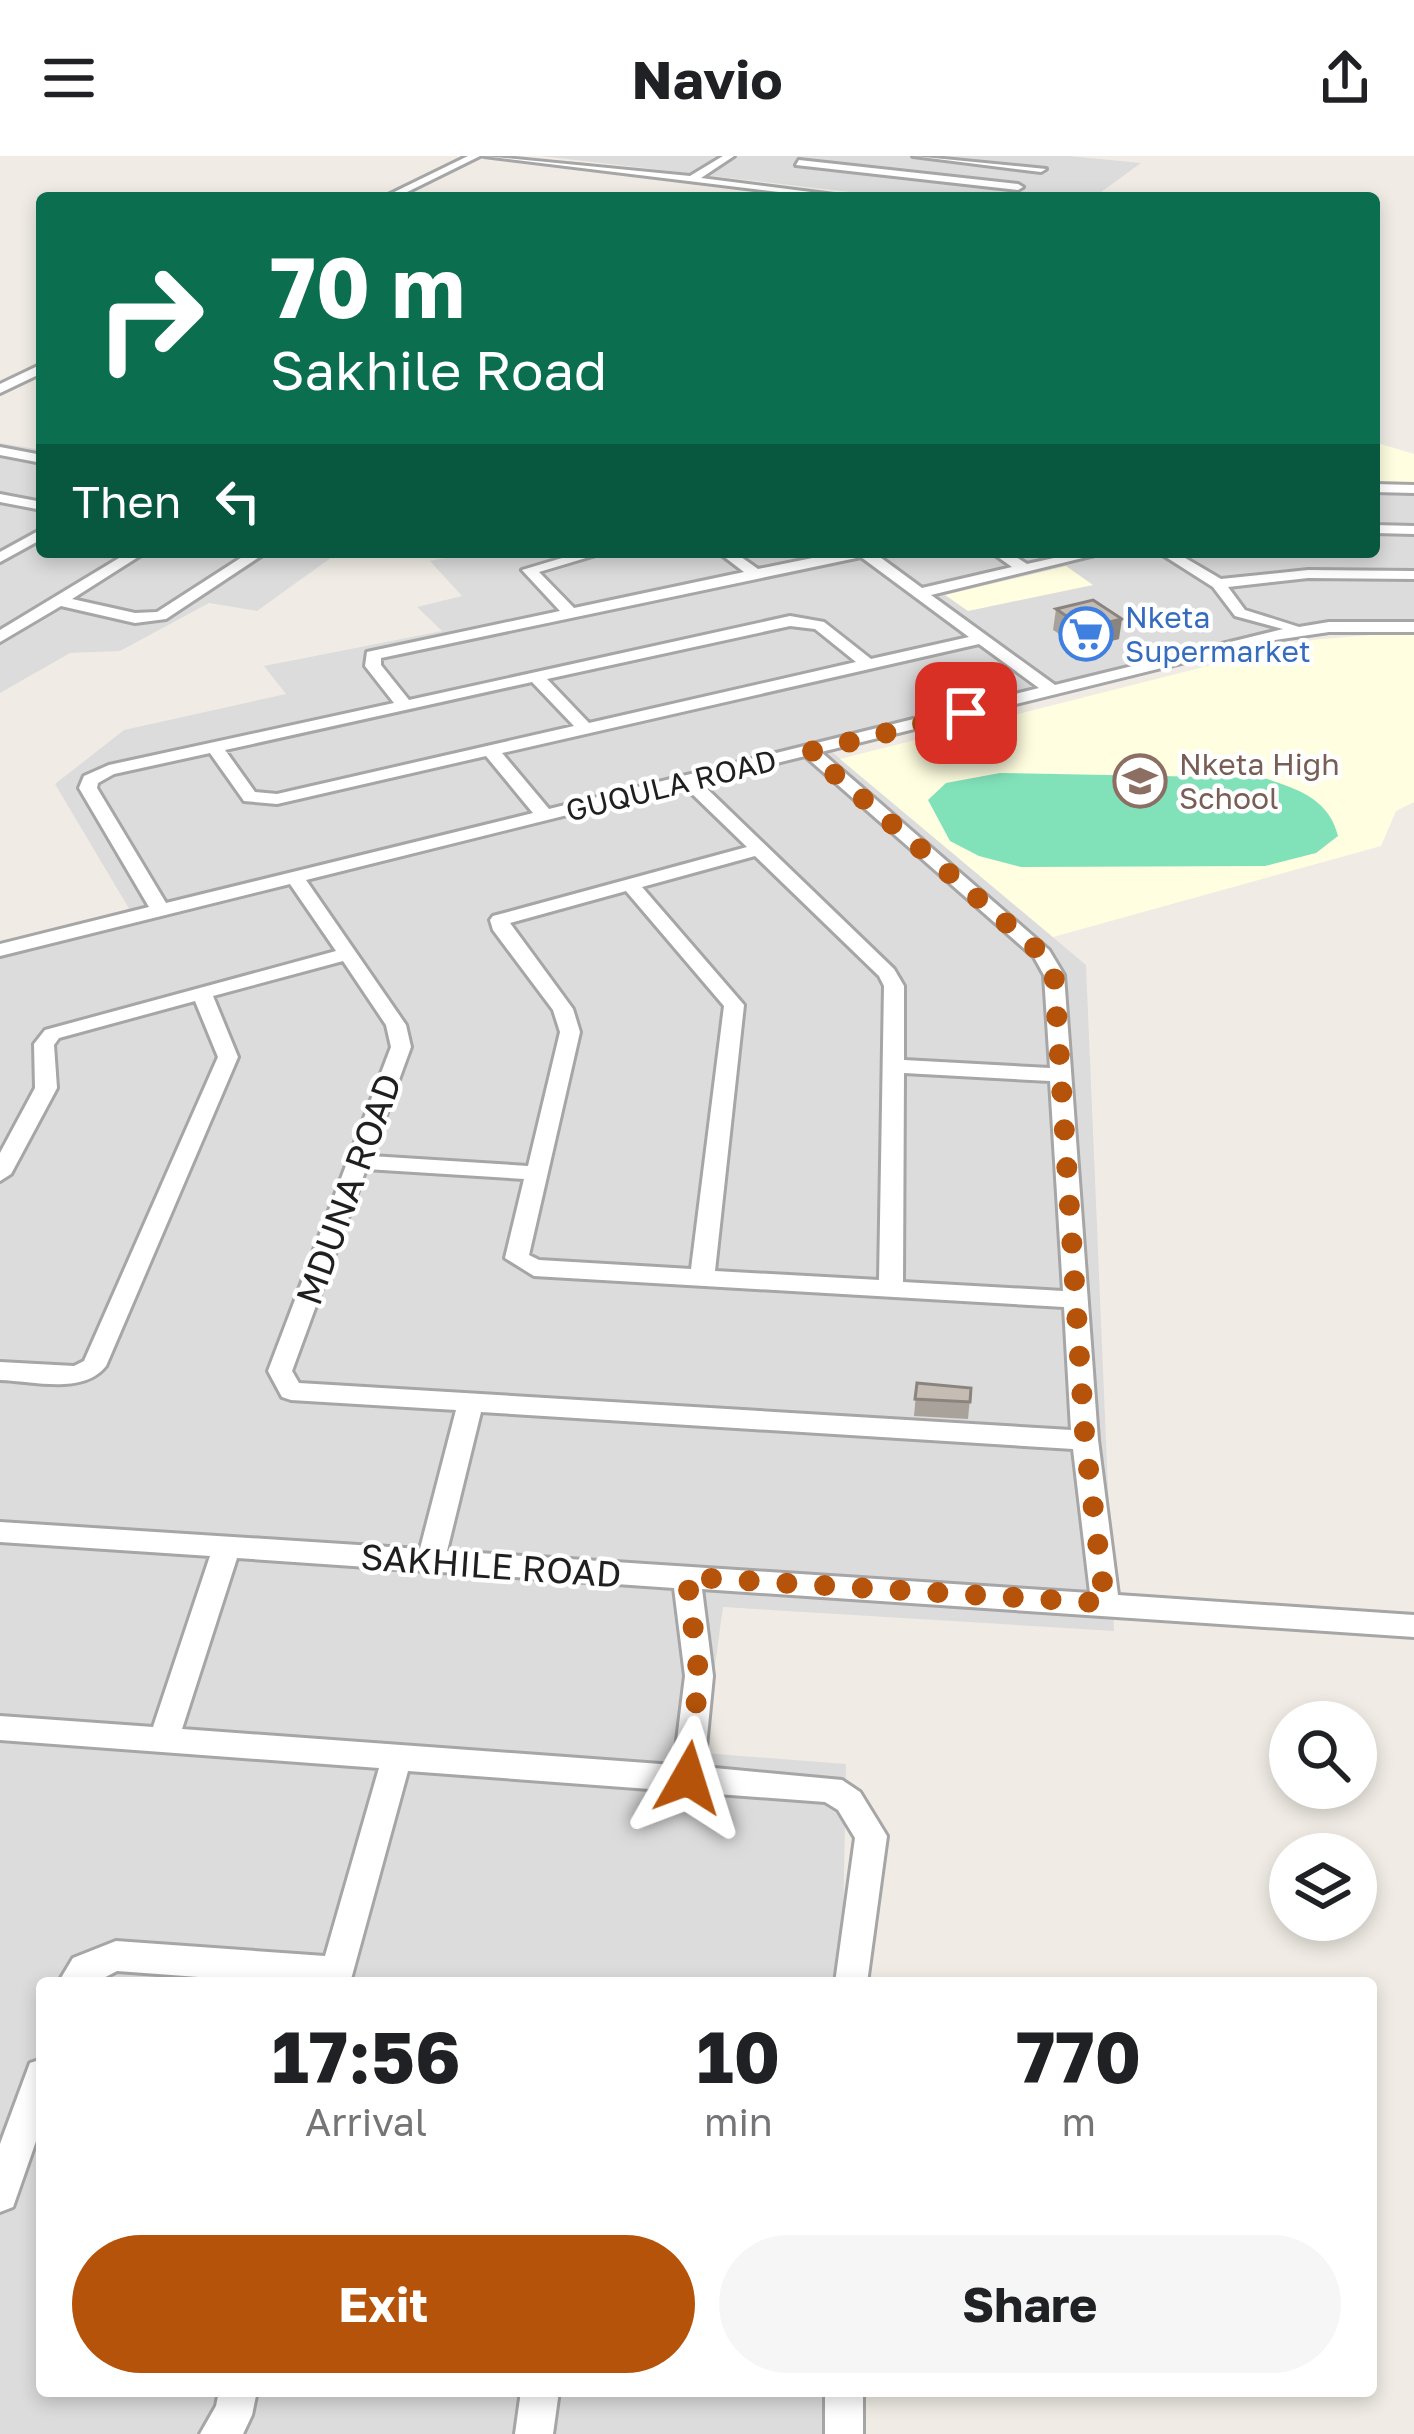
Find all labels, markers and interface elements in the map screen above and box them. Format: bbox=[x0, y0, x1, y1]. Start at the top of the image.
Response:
icon: menu bbox=[36, 45, 102, 111]
icon: share bbox=[1312, 45, 1378, 111]
text: Navio bbox=[631, 46, 783, 111]
text: 70 m bbox=[270, 236, 465, 336]
icon: right bbox=[72, 240, 228, 396]
text: Sakhile Road bbox=[270, 337, 607, 402]
icon: left bbox=[205, 468, 271, 534]
text: Then bbox=[72, 474, 181, 528]
place label: Nketa Supermarket bbox=[1125, 599, 1311, 669]
supermarket icon: Nketa Supermarket bbox=[1058, 606, 1114, 662]
pin bbox=[915, 662, 1017, 764]
icon: arrive bbox=[933, 680, 999, 746]
street label: GUQULA ROAD bbox=[562, 741, 780, 829]
place label: Nketa High School bbox=[1179, 746, 1340, 816]
school or university icon: Nketa High School bbox=[1112, 753, 1168, 809]
street label: MDUNA ROAD bbox=[286, 1068, 410, 1310]
street label: SAKHILE ROAD bbox=[359, 1534, 623, 1596]
map controls bbox=[1269, 1701, 1377, 1941]
button: search bbox=[1269, 1701, 1377, 1809]
position arrow bbox=[625, 1715, 751, 1841]
button: layers bbox=[1269, 1833, 1377, 1941]
text: 17:56 bbox=[272, 2012, 461, 2099]
text: 10 bbox=[696, 2012, 780, 2099]
text: 770 bbox=[1016, 2012, 1141, 2099]
text: Arrival bbox=[305, 2098, 427, 2145]
text: min bbox=[704, 2098, 773, 2145]
text: m bbox=[1061, 2098, 1096, 2145]
button: Exit bbox=[72, 2235, 695, 2373]
button: Share bbox=[719, 2235, 1341, 2373]

